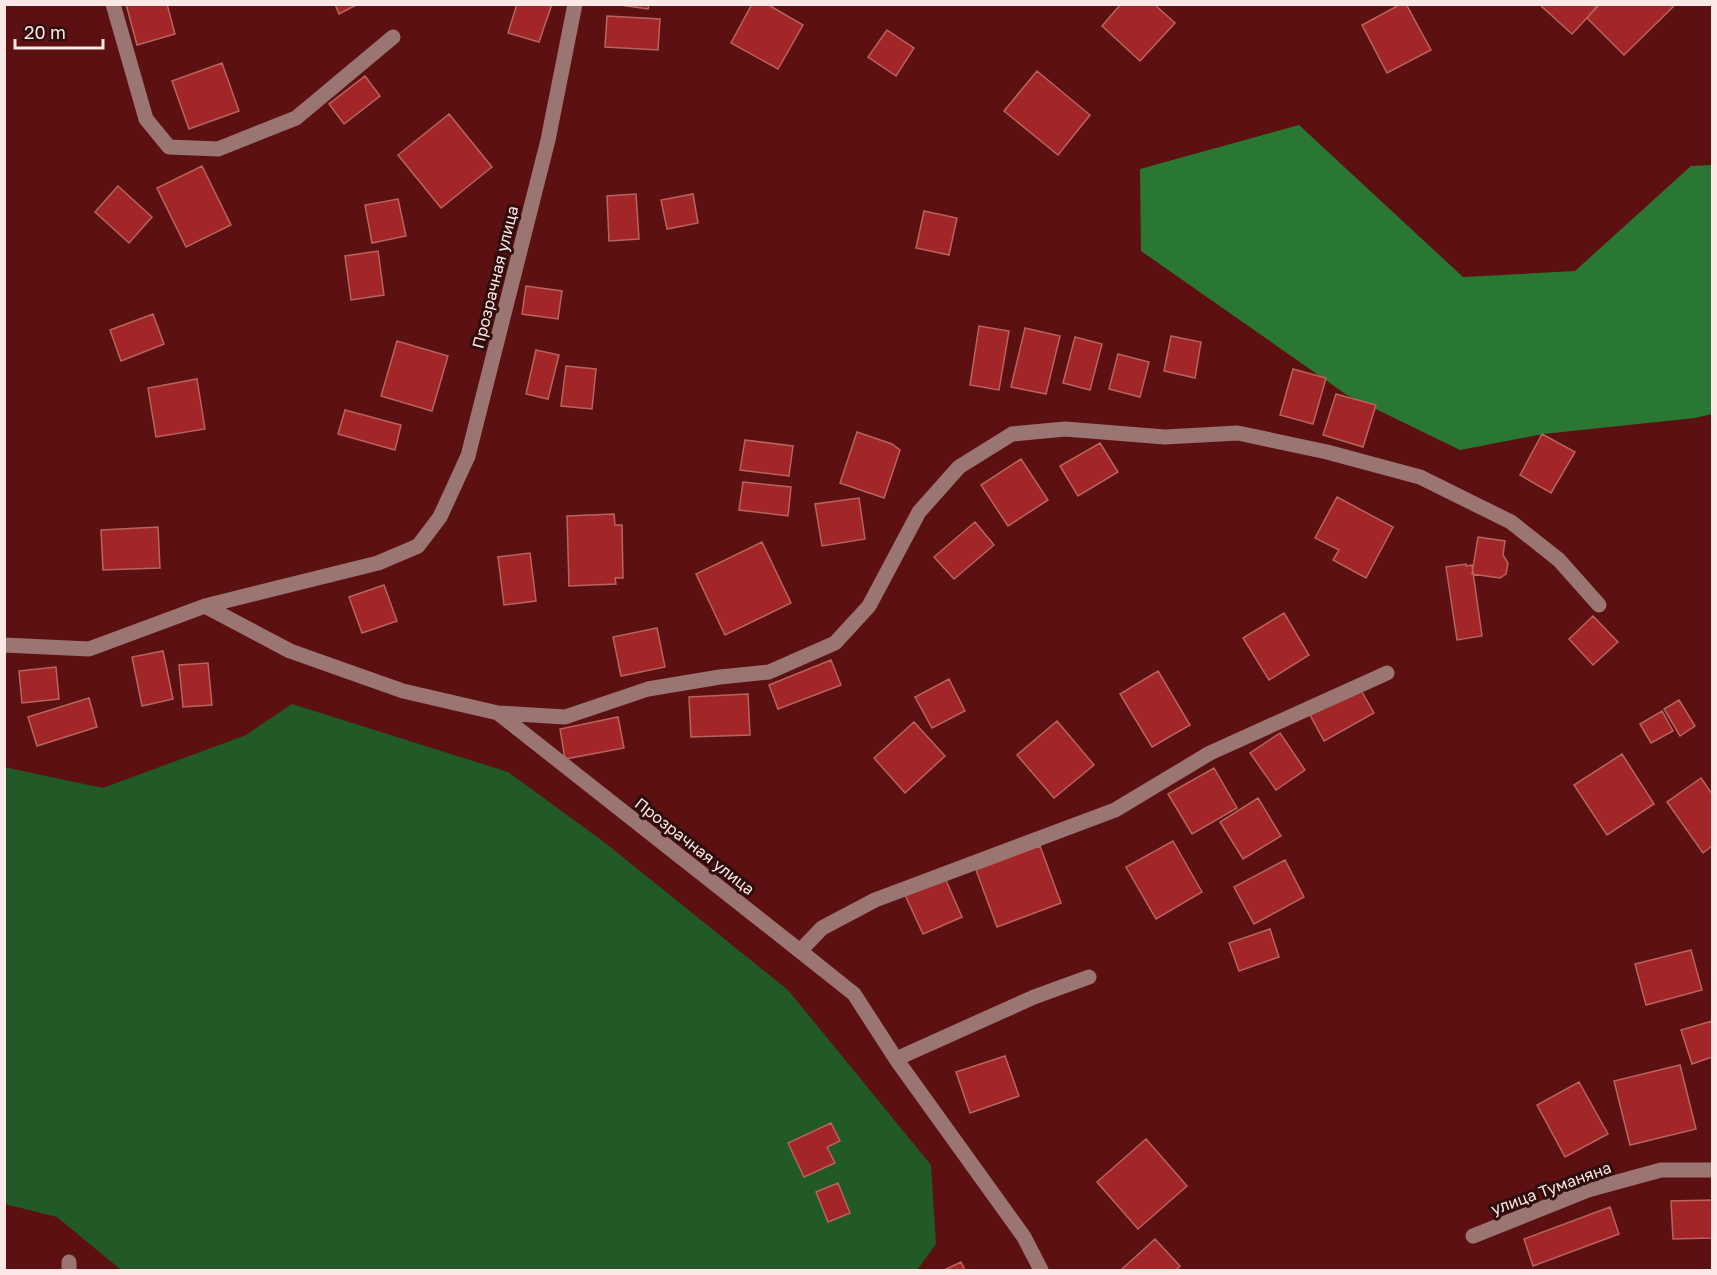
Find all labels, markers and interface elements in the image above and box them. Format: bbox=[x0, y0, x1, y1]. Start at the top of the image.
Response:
scale bar bbox=[15, 12, 104, 50]
text: 20 m bbox=[24, 21, 66, 43]
street label: Прозрачная улица bbox=[468, 204, 522, 350]
street label: Прозрачная улица bbox=[631, 793, 759, 899]
street label: улица Туманяна bbox=[1488, 1157, 1614, 1219]

